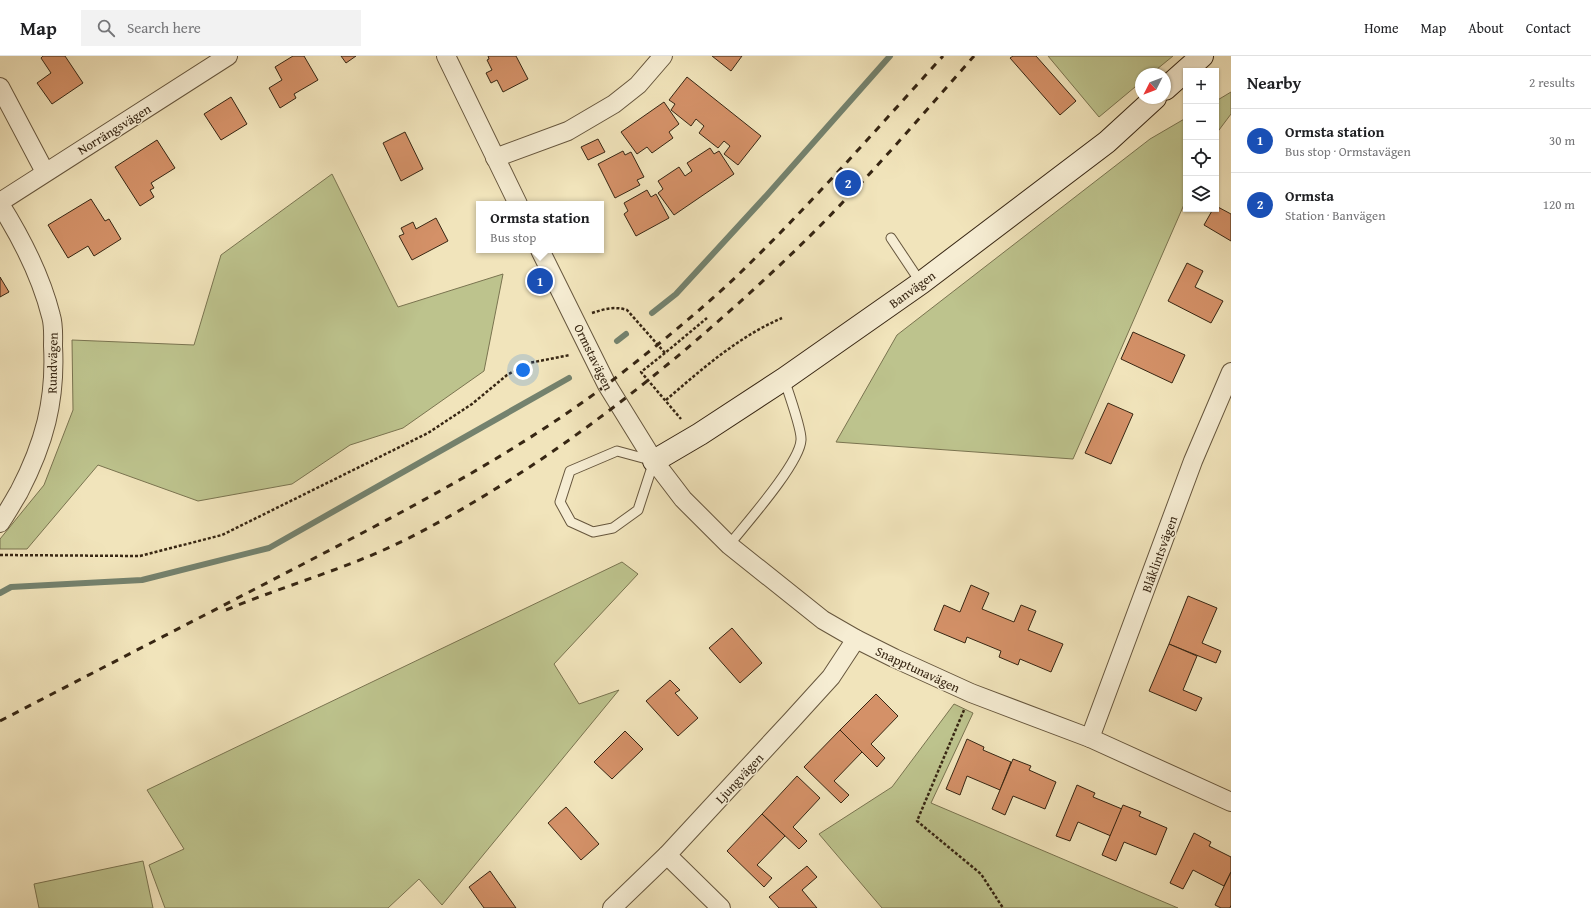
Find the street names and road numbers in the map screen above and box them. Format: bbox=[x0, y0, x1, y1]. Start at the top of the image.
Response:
street label: Norrängsvägen bbox=[74, 99, 155, 160]
street label: Banvägen bbox=[885, 266, 940, 313]
street label: Ormstavägen bbox=[569, 321, 618, 394]
street label: Rundvägen bbox=[42, 332, 63, 394]
street label: Blåklintsvägen bbox=[1137, 512, 1182, 595]
street label: Snapptunavägen bbox=[872, 642, 964, 698]
street label: Ljungvägen bbox=[711, 748, 768, 808]

